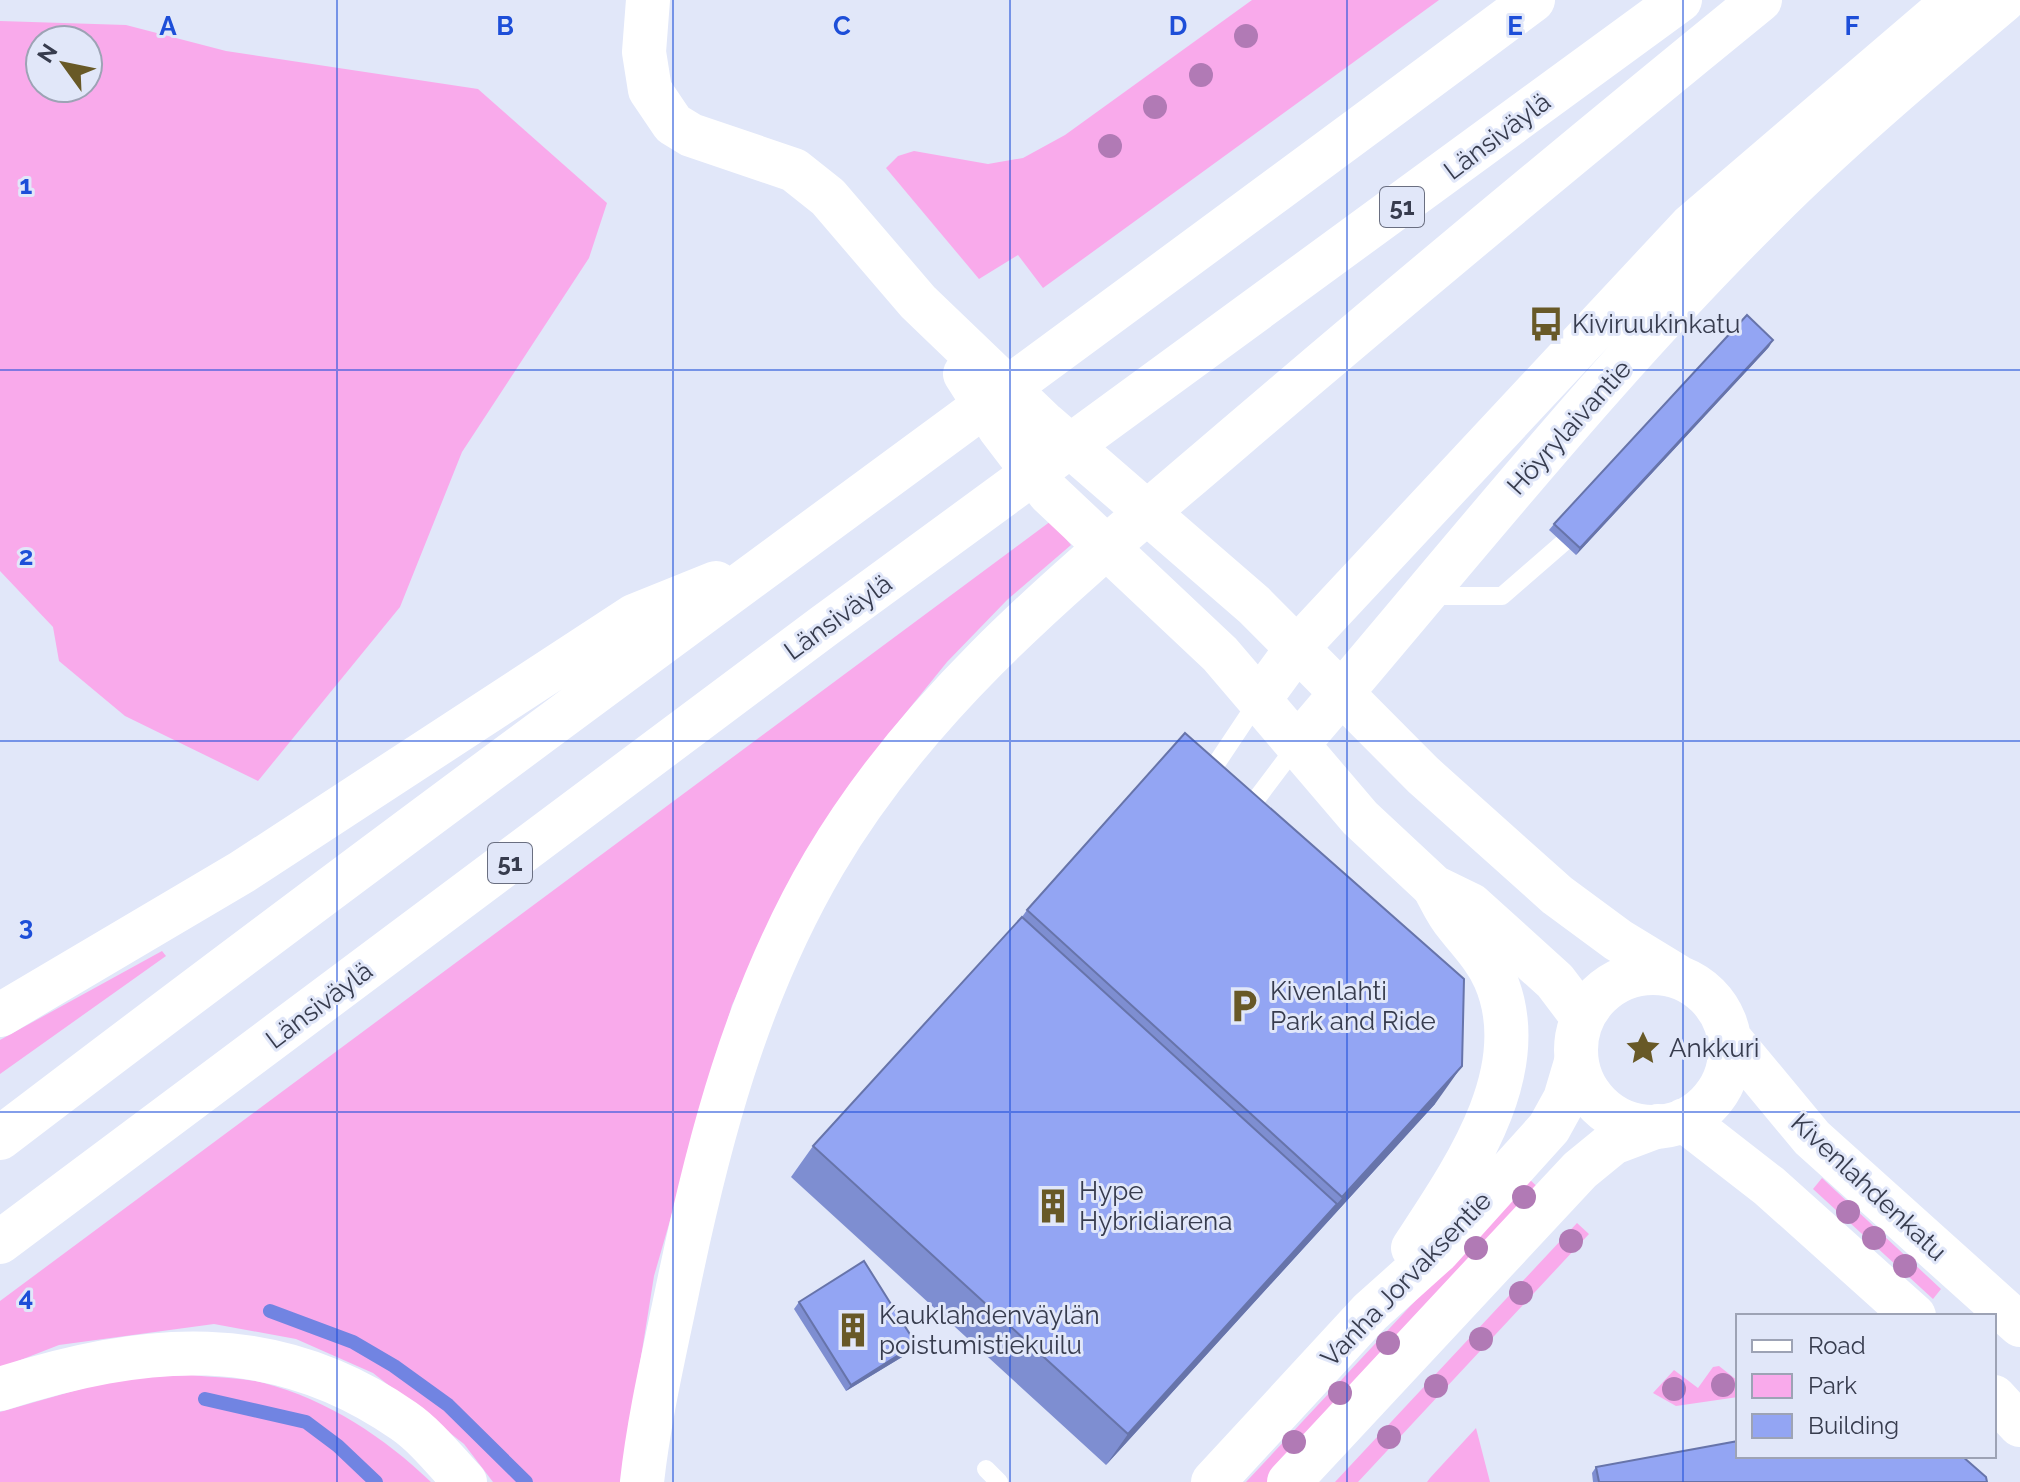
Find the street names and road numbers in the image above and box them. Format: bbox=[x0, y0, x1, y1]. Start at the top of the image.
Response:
street label: Länsiväylä bbox=[1438, 86, 1556, 186]
road number: 51 bbox=[1380, 187, 1424, 227]
street label: Höyrylaivantie bbox=[1501, 354, 1637, 500]
street label: Länsiväylä bbox=[778, 568, 898, 666]
road number: 51 bbox=[488, 843, 532, 883]
street label: Länsiväylä bbox=[260, 955, 378, 1055]
street label: Kivenlahdenkatu bbox=[1785, 1107, 1953, 1267]
street label: Vanha Jorvaksentie bbox=[1315, 1185, 1497, 1373]

